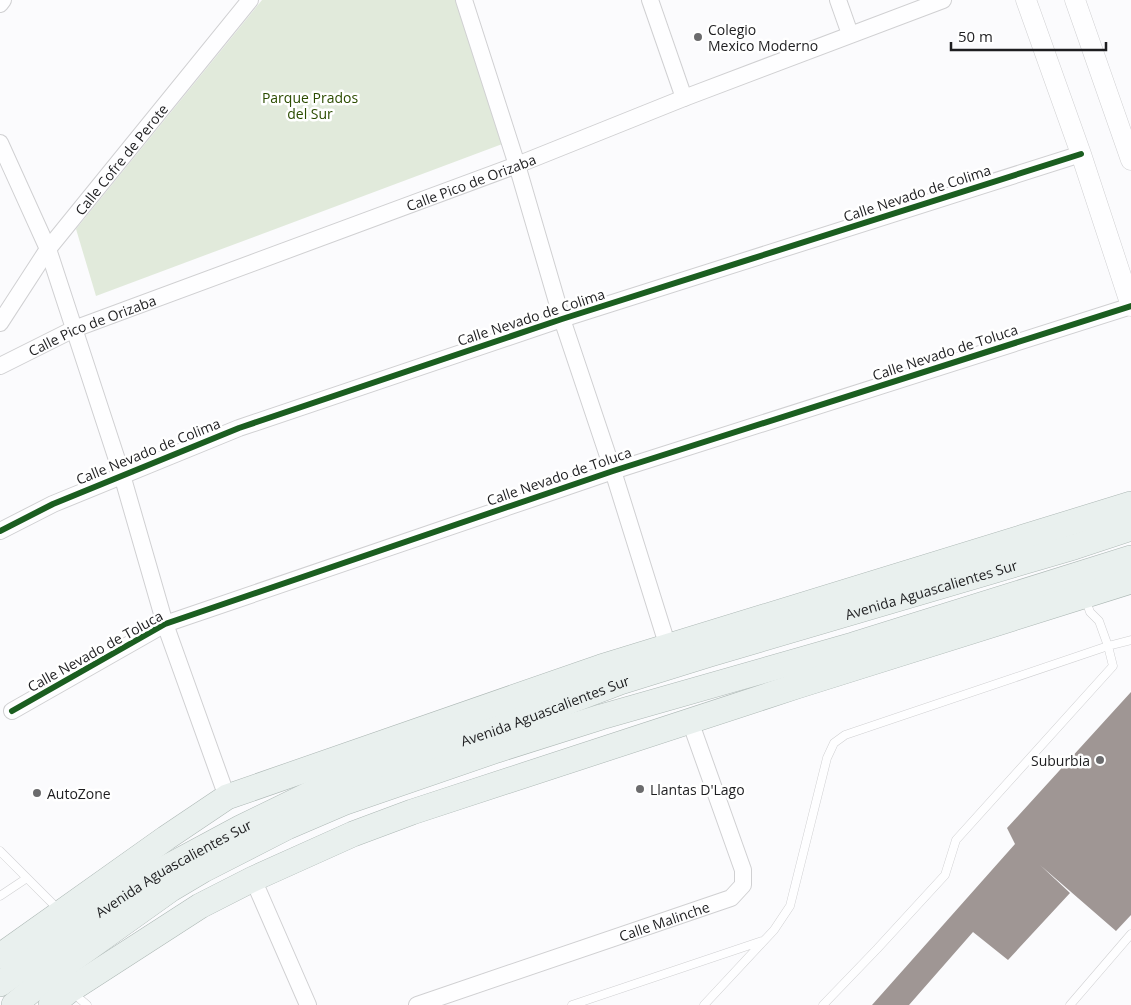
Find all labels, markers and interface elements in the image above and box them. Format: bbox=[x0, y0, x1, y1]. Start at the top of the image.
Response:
place label: Colegio Mexico Moderno bbox=[708, 20, 818, 55]
scale bar bbox=[951, 20, 1106, 52]
text: 50 m bbox=[958, 26, 993, 46]
marker: Colegio Mexico Moderno bbox=[692, 31, 704, 43]
park label: Parque Prados del Sur bbox=[262, 88, 358, 123]
street label: Calle Cofre de Perote bbox=[70, 99, 172, 219]
street label: Calle Pico de Orizaba bbox=[403, 149, 538, 215]
street label: Calle Nevado de Colima bbox=[841, 160, 993, 226]
street label: Calle Nevado de Colima bbox=[455, 284, 607, 350]
street label: Calle Pico de Orizaba bbox=[25, 290, 159, 360]
street label: Calle Nevado de Toluca bbox=[870, 320, 1020, 384]
street label: Calle Nevado de Colima bbox=[73, 413, 223, 489]
street label: Calle Nevado de Toluca bbox=[484, 442, 634, 510]
street label: Avenida Aguascalientes Sur bbox=[843, 555, 1020, 623]
street label: Calle Nevado de Toluca bbox=[24, 606, 166, 696]
street label: Avenida Aguascalientes Sur bbox=[458, 670, 632, 750]
place label: Suburbia bbox=[1031, 751, 1090, 770]
marker: Suburbia bbox=[1094, 754, 1106, 766]
place label: Llantas D'Lago bbox=[650, 780, 745, 799]
marker: Llantas D'Lago bbox=[634, 783, 646, 795]
place label: AutoZone bbox=[47, 784, 111, 803]
marker: AutoZone bbox=[31, 787, 43, 799]
street label: Avenida Aguascalientes Sur bbox=[91, 814, 255, 921]
street label: Calle Malinche bbox=[616, 897, 712, 945]

